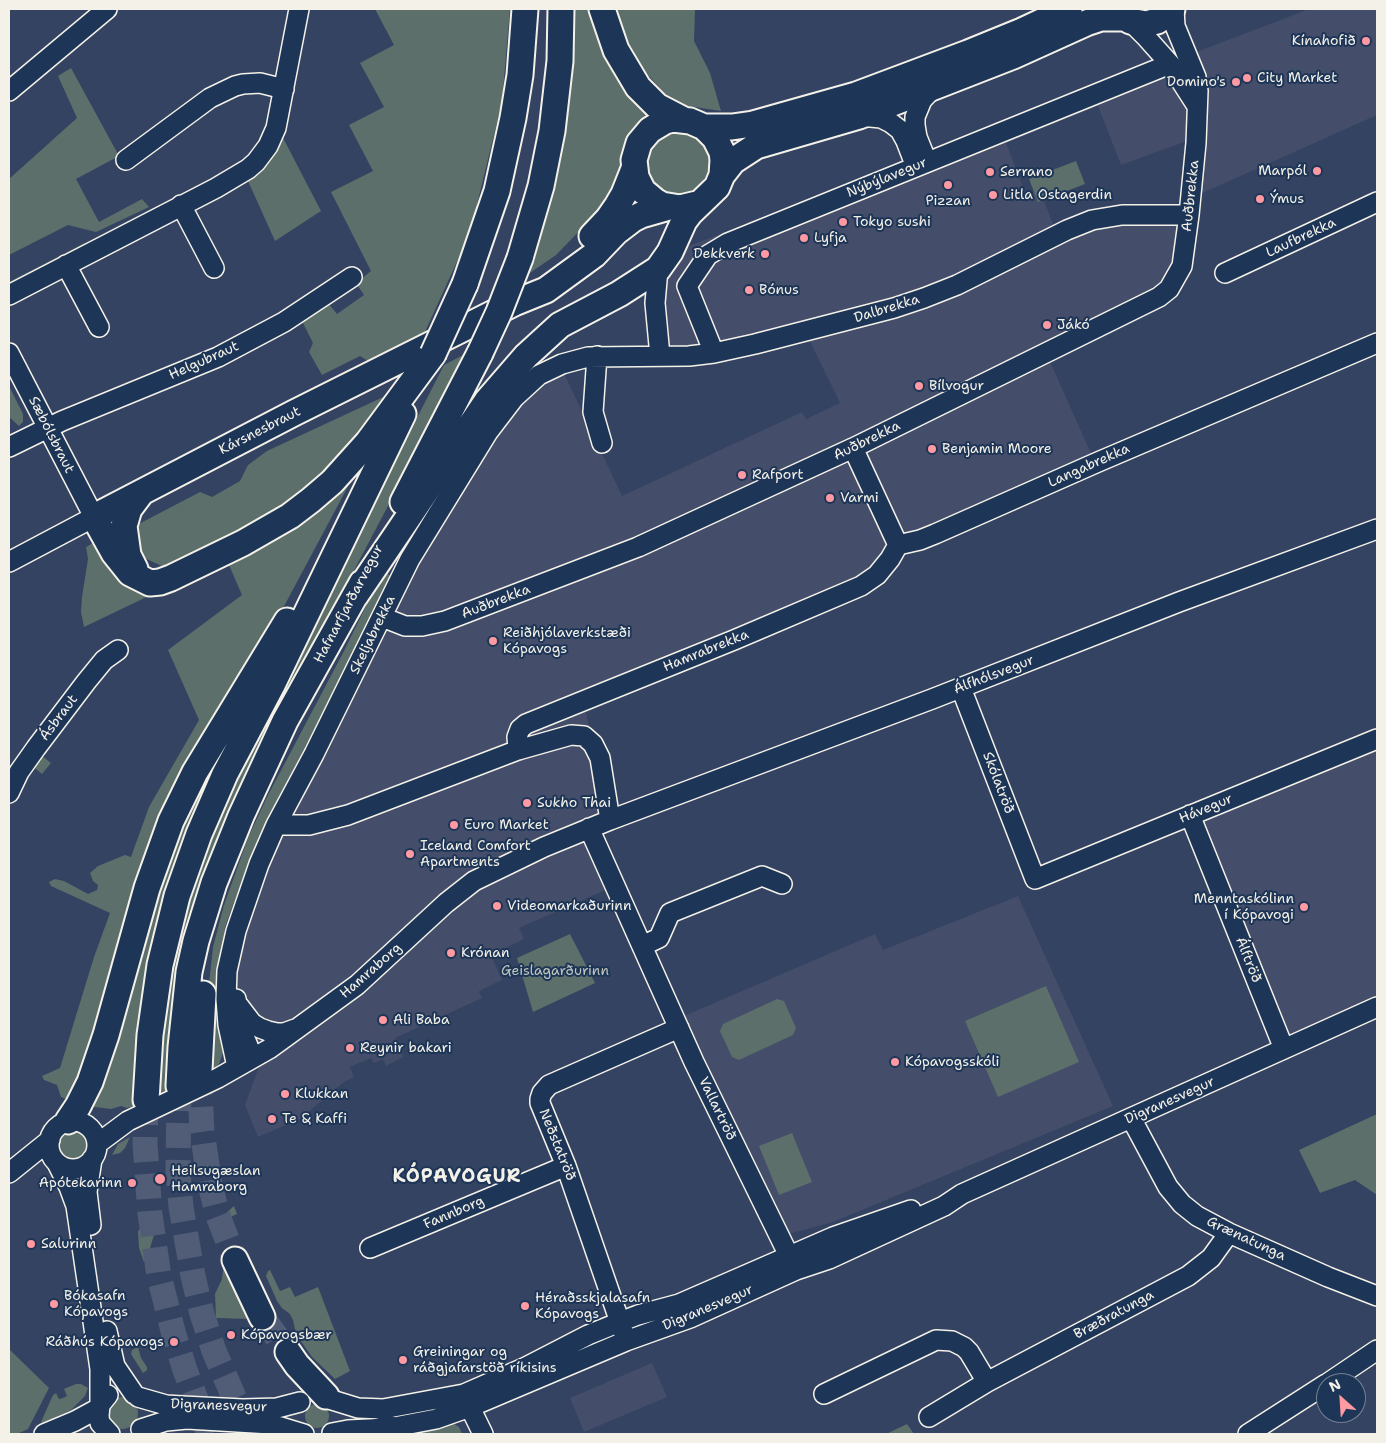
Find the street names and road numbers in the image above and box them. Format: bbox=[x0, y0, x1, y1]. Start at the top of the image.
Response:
street label: Nýbýlavegur bbox=[844, 154, 930, 202]
street label: Auðbrekka bbox=[1179, 159, 1203, 233]
street label: Laufbrekka bbox=[1263, 214, 1339, 262]
street label: Dalbrekka bbox=[852, 291, 922, 327]
street label: Helgubraut bbox=[166, 338, 242, 384]
street label: Sæbólsbraut bbox=[24, 394, 78, 476]
street label: Kársnesbraut bbox=[216, 403, 304, 459]
street label: Auðbrekka bbox=[831, 418, 903, 464]
street label: Langabrekka bbox=[1046, 440, 1132, 492]
street label: Hafnarfjarðarvegur bbox=[311, 542, 387, 666]
street label: Auðbrekka bbox=[459, 581, 533, 623]
street label: Skeljabrekka bbox=[347, 593, 399, 677]
street label: Hamrabrekka bbox=[661, 626, 751, 676]
street label: Álfhólsvegur bbox=[951, 652, 1037, 698]
street label: Ásbraut bbox=[36, 692, 82, 744]
street label: Skólatröð bbox=[979, 750, 1017, 816]
street label: Hávegur bbox=[1177, 791, 1235, 827]
street label: Álftröð bbox=[1231, 935, 1265, 985]
street label: Hamraborg bbox=[337, 940, 405, 1002]
street label: Digranesvegur bbox=[1122, 1074, 1218, 1128]
street label: Vallartröð bbox=[694, 1075, 740, 1143]
street label: Neðstatröð bbox=[535, 1107, 579, 1183]
street label: Fannborg bbox=[421, 1193, 487, 1233]
street label: Grænatunga bbox=[1204, 1213, 1288, 1265]
street label: Digranesvegur bbox=[660, 1281, 756, 1335]
street label: Bræðratunga bbox=[1071, 1287, 1157, 1343]
street label: Digranesvegur bbox=[170, 1396, 268, 1416]

